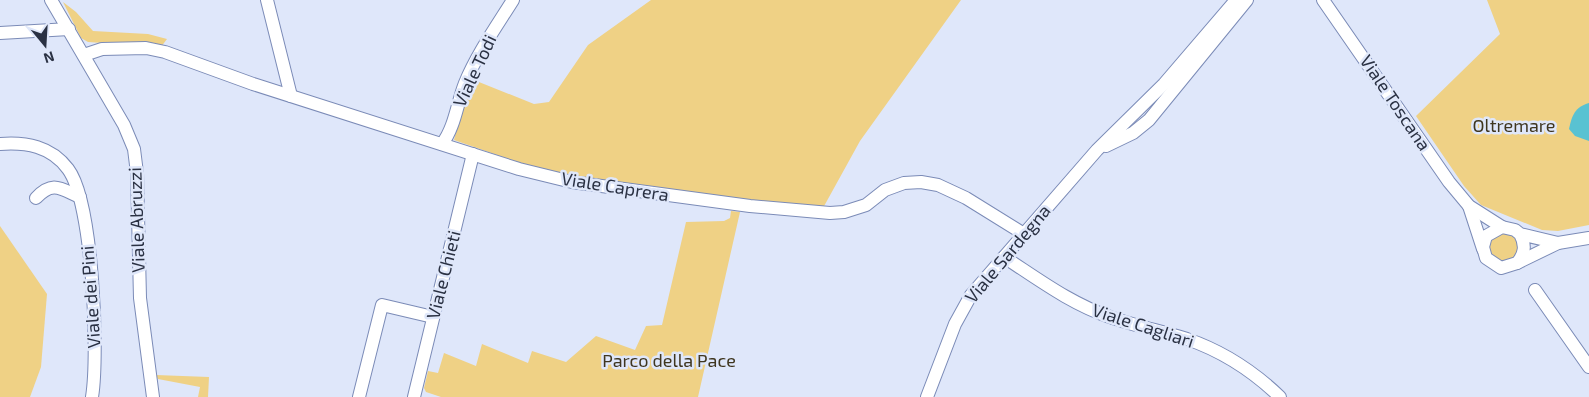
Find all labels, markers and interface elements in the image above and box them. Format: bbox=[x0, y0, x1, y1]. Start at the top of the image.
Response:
north arrow bbox=[20, 20, 70, 70]
street label: Viale Todi bbox=[448, 31, 500, 110]
text: N bbox=[42, 48, 57, 67]
street label: Viale Toscana bbox=[1356, 50, 1436, 155]
park label: Oltremare bbox=[1472, 114, 1556, 136]
street label: Viale Abruzzi bbox=[123, 167, 149, 273]
street label: Viale Caprera bbox=[560, 167, 671, 205]
street label: Viale Sardegna bbox=[960, 200, 1055, 307]
street label: Viale Chieti bbox=[421, 228, 465, 321]
street label: Viale dei Pini bbox=[75, 245, 105, 349]
street label: Viale Cagliari bbox=[1090, 298, 1197, 352]
park label: Parco della Pace bbox=[602, 349, 736, 371]

